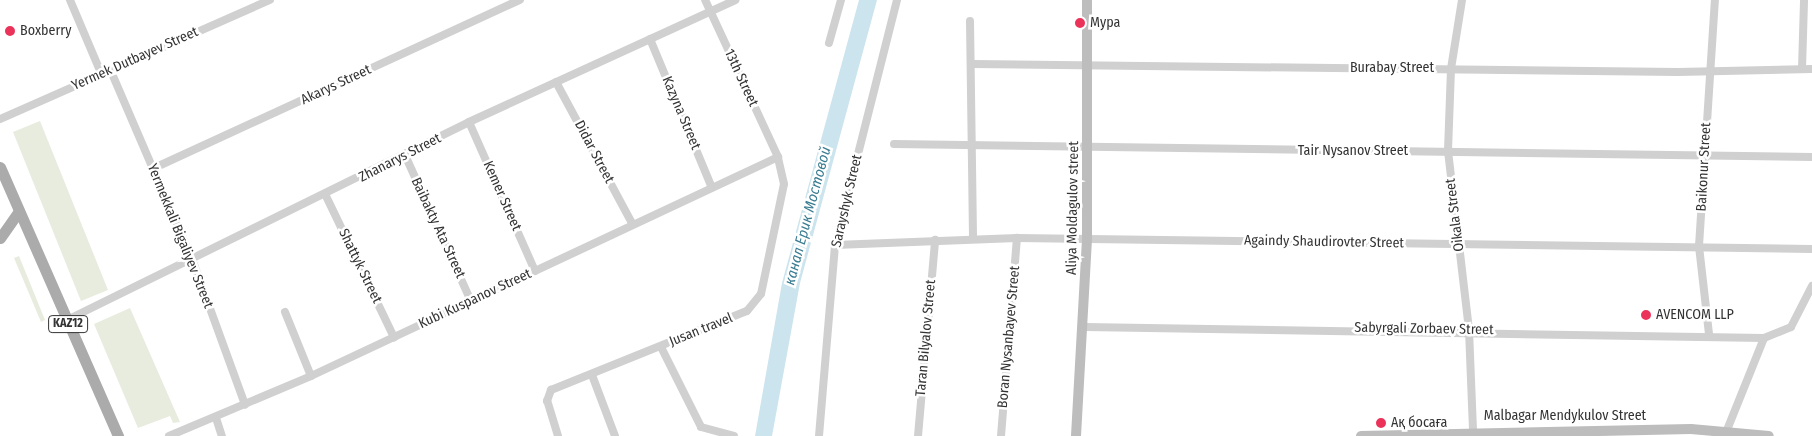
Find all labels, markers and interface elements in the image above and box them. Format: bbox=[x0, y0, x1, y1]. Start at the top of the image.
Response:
place label: Мура bbox=[1090, 15, 1120, 31]
marker: Мура bbox=[1074, 17, 1086, 29]
place label: Boxberry bbox=[20, 23, 71, 39]
street label: Yermek Dutbayev Street bbox=[69, 24, 201, 94]
marker: Boxberry bbox=[4, 25, 16, 37]
street label: 13th Street bbox=[720, 47, 762, 109]
street label: Burabay Street bbox=[1350, 60, 1434, 76]
street label: Akarys Street bbox=[298, 61, 374, 109]
street label: Kazyna Street bbox=[658, 74, 704, 152]
street label: Didar Street bbox=[570, 118, 618, 186]
street label: Baikonur Street bbox=[1693, 122, 1715, 212]
street label: Zhanarys Street bbox=[356, 130, 444, 186]
street label: Aliya Moldagulov street bbox=[1063, 141, 1083, 275]
street label: Tair Nysanov Street bbox=[1298, 143, 1408, 159]
water label: канал Ерик Мостовой bbox=[781, 145, 835, 287]
street label: Sarayshyk Street bbox=[828, 153, 866, 249]
street label: Kemer Street bbox=[479, 159, 525, 233]
street label: Yermekkali Bigaliyev Street bbox=[143, 161, 217, 311]
street label: Baibakty Ata Street bbox=[407, 175, 469, 281]
street label: Oikala Street bbox=[1442, 177, 1468, 253]
street label: Shattyk Street bbox=[335, 226, 385, 306]
street label: Againdy Shaudirovter Street bbox=[1244, 232, 1404, 252]
street label: Boran Nysanbayev Street bbox=[994, 265, 1024, 409]
street label: Kubi Kuspanov Street bbox=[416, 266, 534, 332]
street label: Taran Bilyalov Street bbox=[913, 279, 939, 397]
place label: AVENCOM LLP bbox=[1656, 307, 1734, 323]
marker: AVENCOM LLP bbox=[1640, 309, 1652, 321]
street label: Jusan travel bbox=[667, 310, 735, 350]
road number: KAZ12 bbox=[48, 314, 88, 334]
street label: Sabyrgali Zorbaev Street bbox=[1354, 319, 1494, 339]
street label: Malbagar Mendykulov Street bbox=[1484, 408, 1646, 424]
place label: Ақ босаға bbox=[1391, 415, 1447, 431]
marker: Ақ босаға bbox=[1375, 417, 1387, 429]

